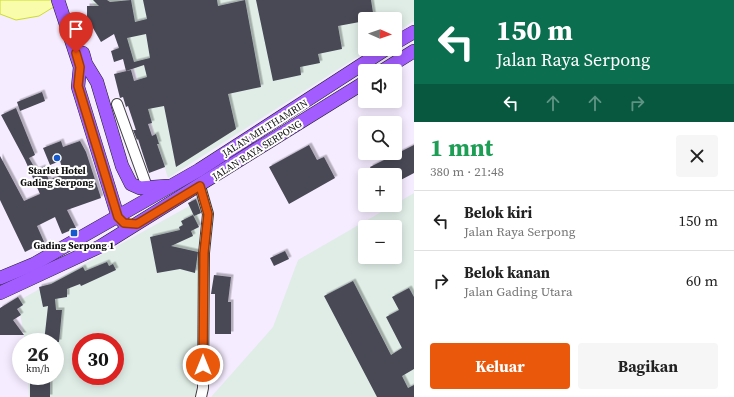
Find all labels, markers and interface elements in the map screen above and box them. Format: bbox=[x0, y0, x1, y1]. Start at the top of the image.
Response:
text: 150 m bbox=[496, 11, 573, 49]
pin bbox=[59, 12, 93, 53]
north arrow bbox=[358, 12, 402, 56]
map controls bbox=[358, 12, 402, 264]
icon: left bbox=[430, 16, 482, 68]
icon: arrive bbox=[65, 18, 87, 40]
text: Jalan Raya Serpong bbox=[496, 47, 650, 72]
button: sound bbox=[358, 64, 402, 108]
icon: left bbox=[500, 92, 522, 114]
icon: ahead bbox=[542, 92, 564, 114]
icon: ahead bbox=[584, 92, 606, 114]
icon: right bbox=[626, 92, 648, 114]
street label: JALAN MH.THAMRIN bbox=[219, 96, 310, 160]
button: search bbox=[358, 116, 402, 160]
street label: JALAN RAYA SERPONG bbox=[209, 117, 304, 183]
text: 1 mnt bbox=[430, 131, 493, 164]
button: close bbox=[676, 135, 718, 177]
marker: Starlet Hotel Gading Serpong bbox=[52, 153, 62, 163]
text: 380 m · 21:48 bbox=[430, 163, 504, 180]
place label: Starlet Hotel Gading Serpong bbox=[20, 164, 94, 189]
button: + bbox=[358, 168, 402, 212]
text: Belok kiri bbox=[464, 202, 532, 223]
icon: left bbox=[430, 210, 452, 232]
text: 150 m bbox=[678, 210, 718, 231]
button: − bbox=[358, 220, 402, 264]
text: Jalan Raya Serpong bbox=[464, 223, 576, 240]
marker: Gading Serpong 1 bbox=[69, 228, 79, 238]
place label: Gading Serpong 1 bbox=[33, 239, 115, 252]
text: Belok kanan bbox=[464, 262, 550, 283]
icon: right bbox=[430, 270, 452, 292]
text: 60 m bbox=[686, 270, 718, 291]
text: Jalan Gading Utara bbox=[464, 283, 573, 300]
speed limit sign: 30 bbox=[72, 333, 124, 385]
text: 26 bbox=[27, 340, 49, 368]
button: Keluar bbox=[430, 343, 570, 389]
button: Bagikan bbox=[578, 343, 718, 389]
position arrow bbox=[182, 344, 224, 386]
text: km/h bbox=[26, 362, 50, 375]

